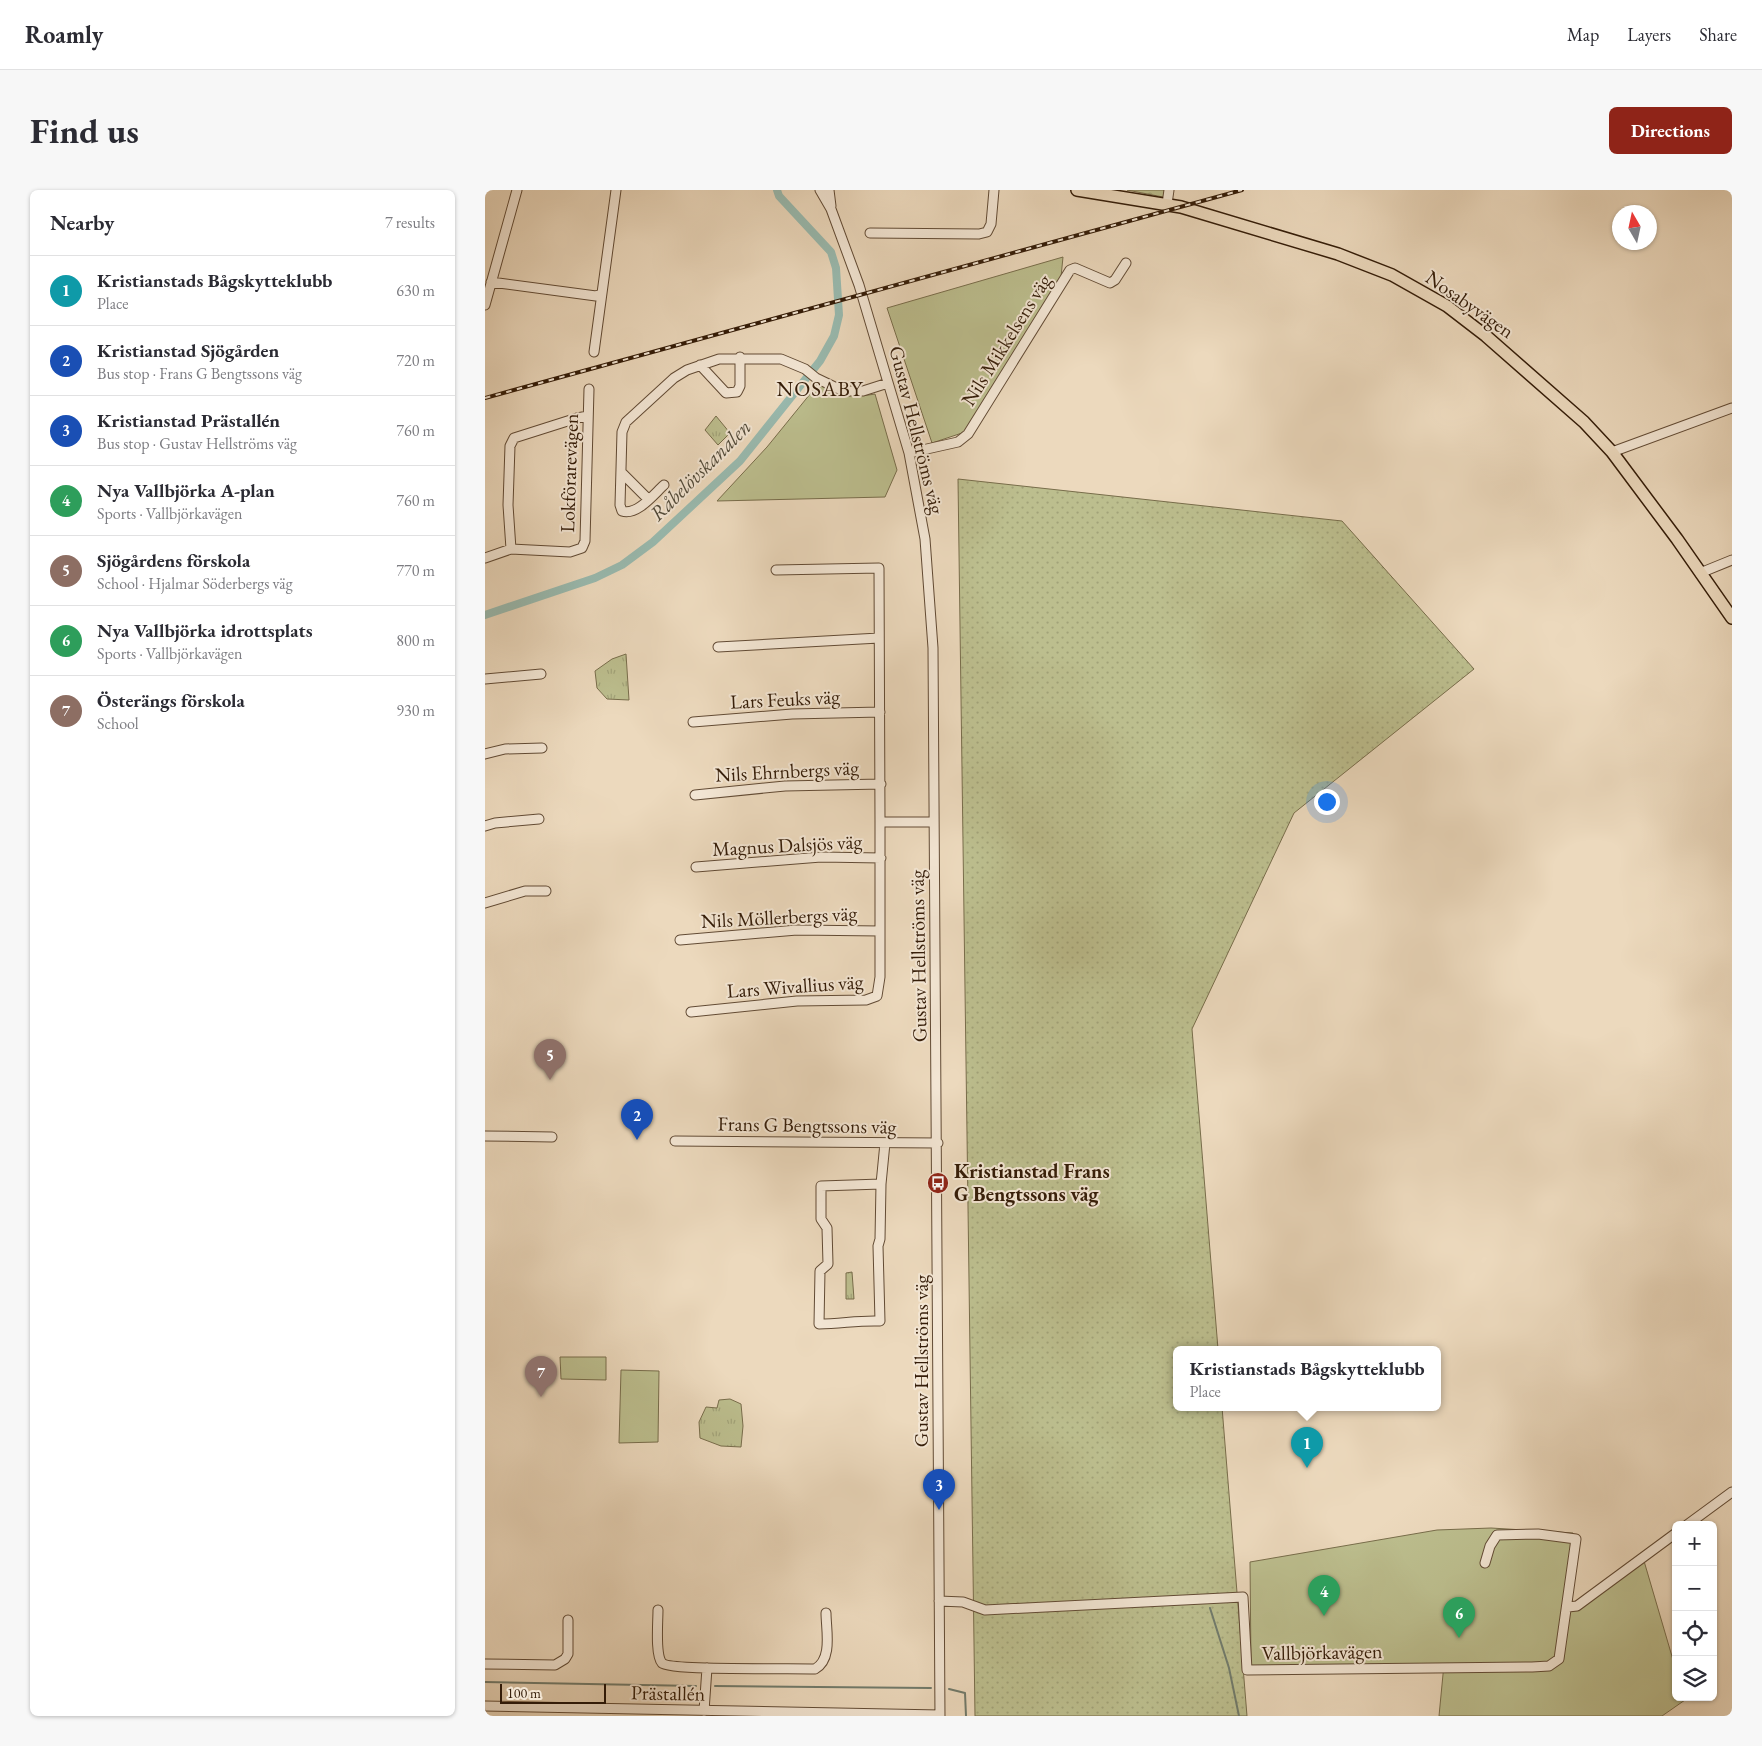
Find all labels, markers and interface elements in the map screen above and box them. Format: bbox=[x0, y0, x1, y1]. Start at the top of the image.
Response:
text: Roamly bbox=[25, 19, 103, 50]
text: Map bbox=[1567, 23, 1599, 46]
text: Layers bbox=[1627, 23, 1671, 46]
text: Share bbox=[1699, 23, 1737, 46]
button: Directions bbox=[1609, 107, 1732, 154]
text: Find us bbox=[30, 108, 139, 153]
north arrow bbox=[1612, 205, 1657, 250]
text: Nearby bbox=[50, 209, 114, 236]
text: 7 results bbox=[385, 212, 435, 233]
street label: Nosabyvägen bbox=[1421, 264, 1520, 344]
text: Kristianstads Bågskytteklubb bbox=[97, 268, 332, 293]
street label: Nils Mikkelsens väg bbox=[955, 269, 1057, 411]
text: 1 bbox=[62, 280, 70, 301]
text: 630 m bbox=[396, 280, 435, 301]
text: Place bbox=[97, 293, 129, 314]
text: Kristianstad Sjögården bbox=[97, 338, 279, 363]
street label: Gustav Hellströms väg bbox=[884, 343, 951, 517]
text: 2 bbox=[62, 350, 70, 371]
text: 720 m bbox=[396, 350, 435, 371]
text: Bus stop · Frans G Bengtssons väg bbox=[97, 363, 302, 384]
district label: NOSABY bbox=[777, 375, 864, 402]
text: Kristianstad Prästallén bbox=[97, 408, 280, 433]
street label: Lokförarevägen bbox=[554, 413, 584, 533]
water label: Råbelövskanalen bbox=[643, 413, 757, 527]
text: 3 bbox=[62, 420, 70, 441]
text: 760 m bbox=[396, 420, 435, 441]
text: Bus stop · Gustav Hellströms väg bbox=[97, 433, 297, 454]
text: Nya Vallbjörka A-plan bbox=[97, 478, 275, 503]
text: 4 bbox=[62, 490, 70, 511]
text: 760 m bbox=[396, 490, 435, 511]
text: Sports · Vallbjörkavägen bbox=[97, 503, 243, 524]
text: Sjögårdens förskola bbox=[97, 548, 250, 573]
text: 5 bbox=[62, 560, 70, 581]
text: 770 m bbox=[396, 560, 435, 581]
text: School · Hjalmar Söderbergs väg bbox=[97, 573, 293, 594]
text: Nya Vallbjörka idrottsplats bbox=[97, 618, 313, 643]
text: 6 bbox=[62, 630, 70, 651]
text: 800 m bbox=[396, 630, 435, 651]
text: Sports · Vallbjörkavägen bbox=[97, 643, 243, 664]
street label: Lars Feuks väg bbox=[730, 683, 841, 715]
text: Österängs förskola bbox=[97, 688, 245, 713]
text: 7 bbox=[62, 700, 70, 721]
text: 930 m bbox=[396, 700, 435, 721]
text: School bbox=[97, 713, 139, 734]
street label: Nils Ehrnbergs väg bbox=[714, 754, 860, 788]
your location bbox=[1314, 789, 1340, 815]
street label: Magnus Dalsjös väg bbox=[711, 828, 863, 862]
street label: Gustav Hellströms väg bbox=[903, 869, 933, 1042]
street label: Nils Möllerbergs väg bbox=[700, 900, 858, 934]
street label: Lars Wivallius väg bbox=[726, 968, 864, 1004]
pin: 5 bbox=[534, 1039, 566, 1080]
pin: 2 bbox=[621, 1099, 653, 1140]
street label: Frans G Bengtssons väg bbox=[718, 1110, 897, 1140]
place label: Kristianstad Frans G Bengtssons väg bbox=[954, 1158, 1110, 1207]
bus stop icon: Kristianstad Frans G Bengtssons väg bbox=[926, 1171, 950, 1195]
street label: Gustav Hellströms väg bbox=[908, 1275, 934, 1447]
popup bbox=[1173, 1346, 1441, 1411]
pin: 7 bbox=[525, 1356, 557, 1397]
text: Kristianstads Bågskytteklubb bbox=[1189, 1356, 1425, 1381]
text: Place bbox=[1189, 1381, 1221, 1402]
pin: 1 bbox=[1291, 1427, 1323, 1468]
pin: 3 bbox=[923, 1469, 955, 1510]
map controls bbox=[1672, 1521, 1717, 1701]
button: + bbox=[1672, 1521, 1717, 1566]
button: − bbox=[1672, 1566, 1717, 1611]
pin: 4 bbox=[1308, 1575, 1340, 1616]
pin: 6 bbox=[1443, 1597, 1475, 1638]
button: locate bbox=[1672, 1611, 1717, 1656]
street label: Vallbjörkavägen bbox=[1261, 1638, 1383, 1666]
button: layers bbox=[1672, 1656, 1717, 1701]
street label: Prästallén bbox=[631, 1679, 706, 1707]
scale bar bbox=[500, 1681, 606, 1704]
text: 100 m bbox=[507, 1684, 541, 1702]

